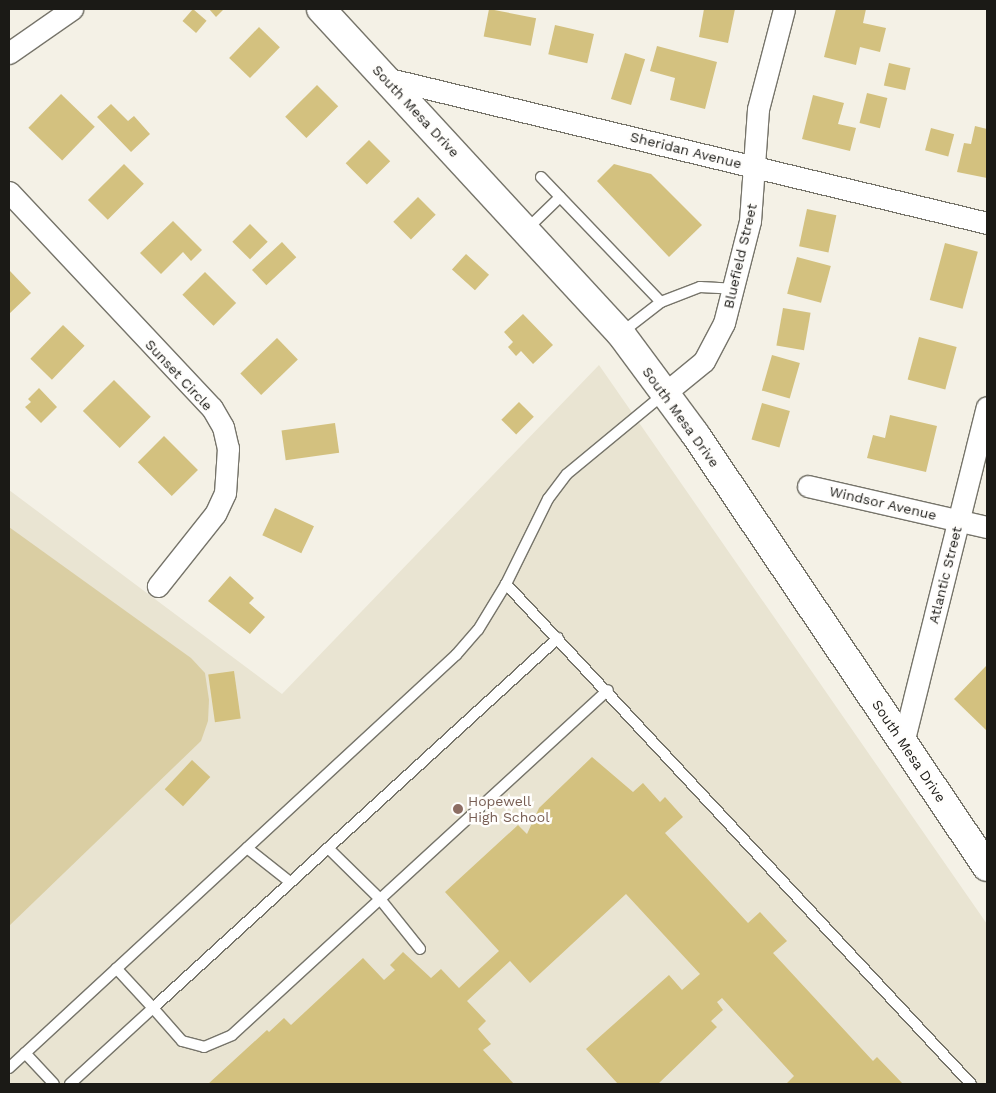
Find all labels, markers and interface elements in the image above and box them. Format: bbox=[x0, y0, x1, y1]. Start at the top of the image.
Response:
street label: South Mesa Drive bbox=[369, 61, 463, 161]
street label: Sheridan Avenue bbox=[628, 128, 744, 172]
street label: Bluefield Street bbox=[720, 202, 760, 310]
street label: Sunset Circle bbox=[142, 336, 216, 414]
street label: South Mesa Drive bbox=[639, 363, 723, 471]
street label: Windsor Avenue bbox=[827, 482, 939, 524]
street label: Atlantic Street bbox=[925, 525, 965, 625]
street label: South Mesa Drive bbox=[868, 697, 950, 805]
place label: Hopewell High School bbox=[468, 793, 549, 826]
marker: Hopewell High School bbox=[452, 803, 464, 815]

